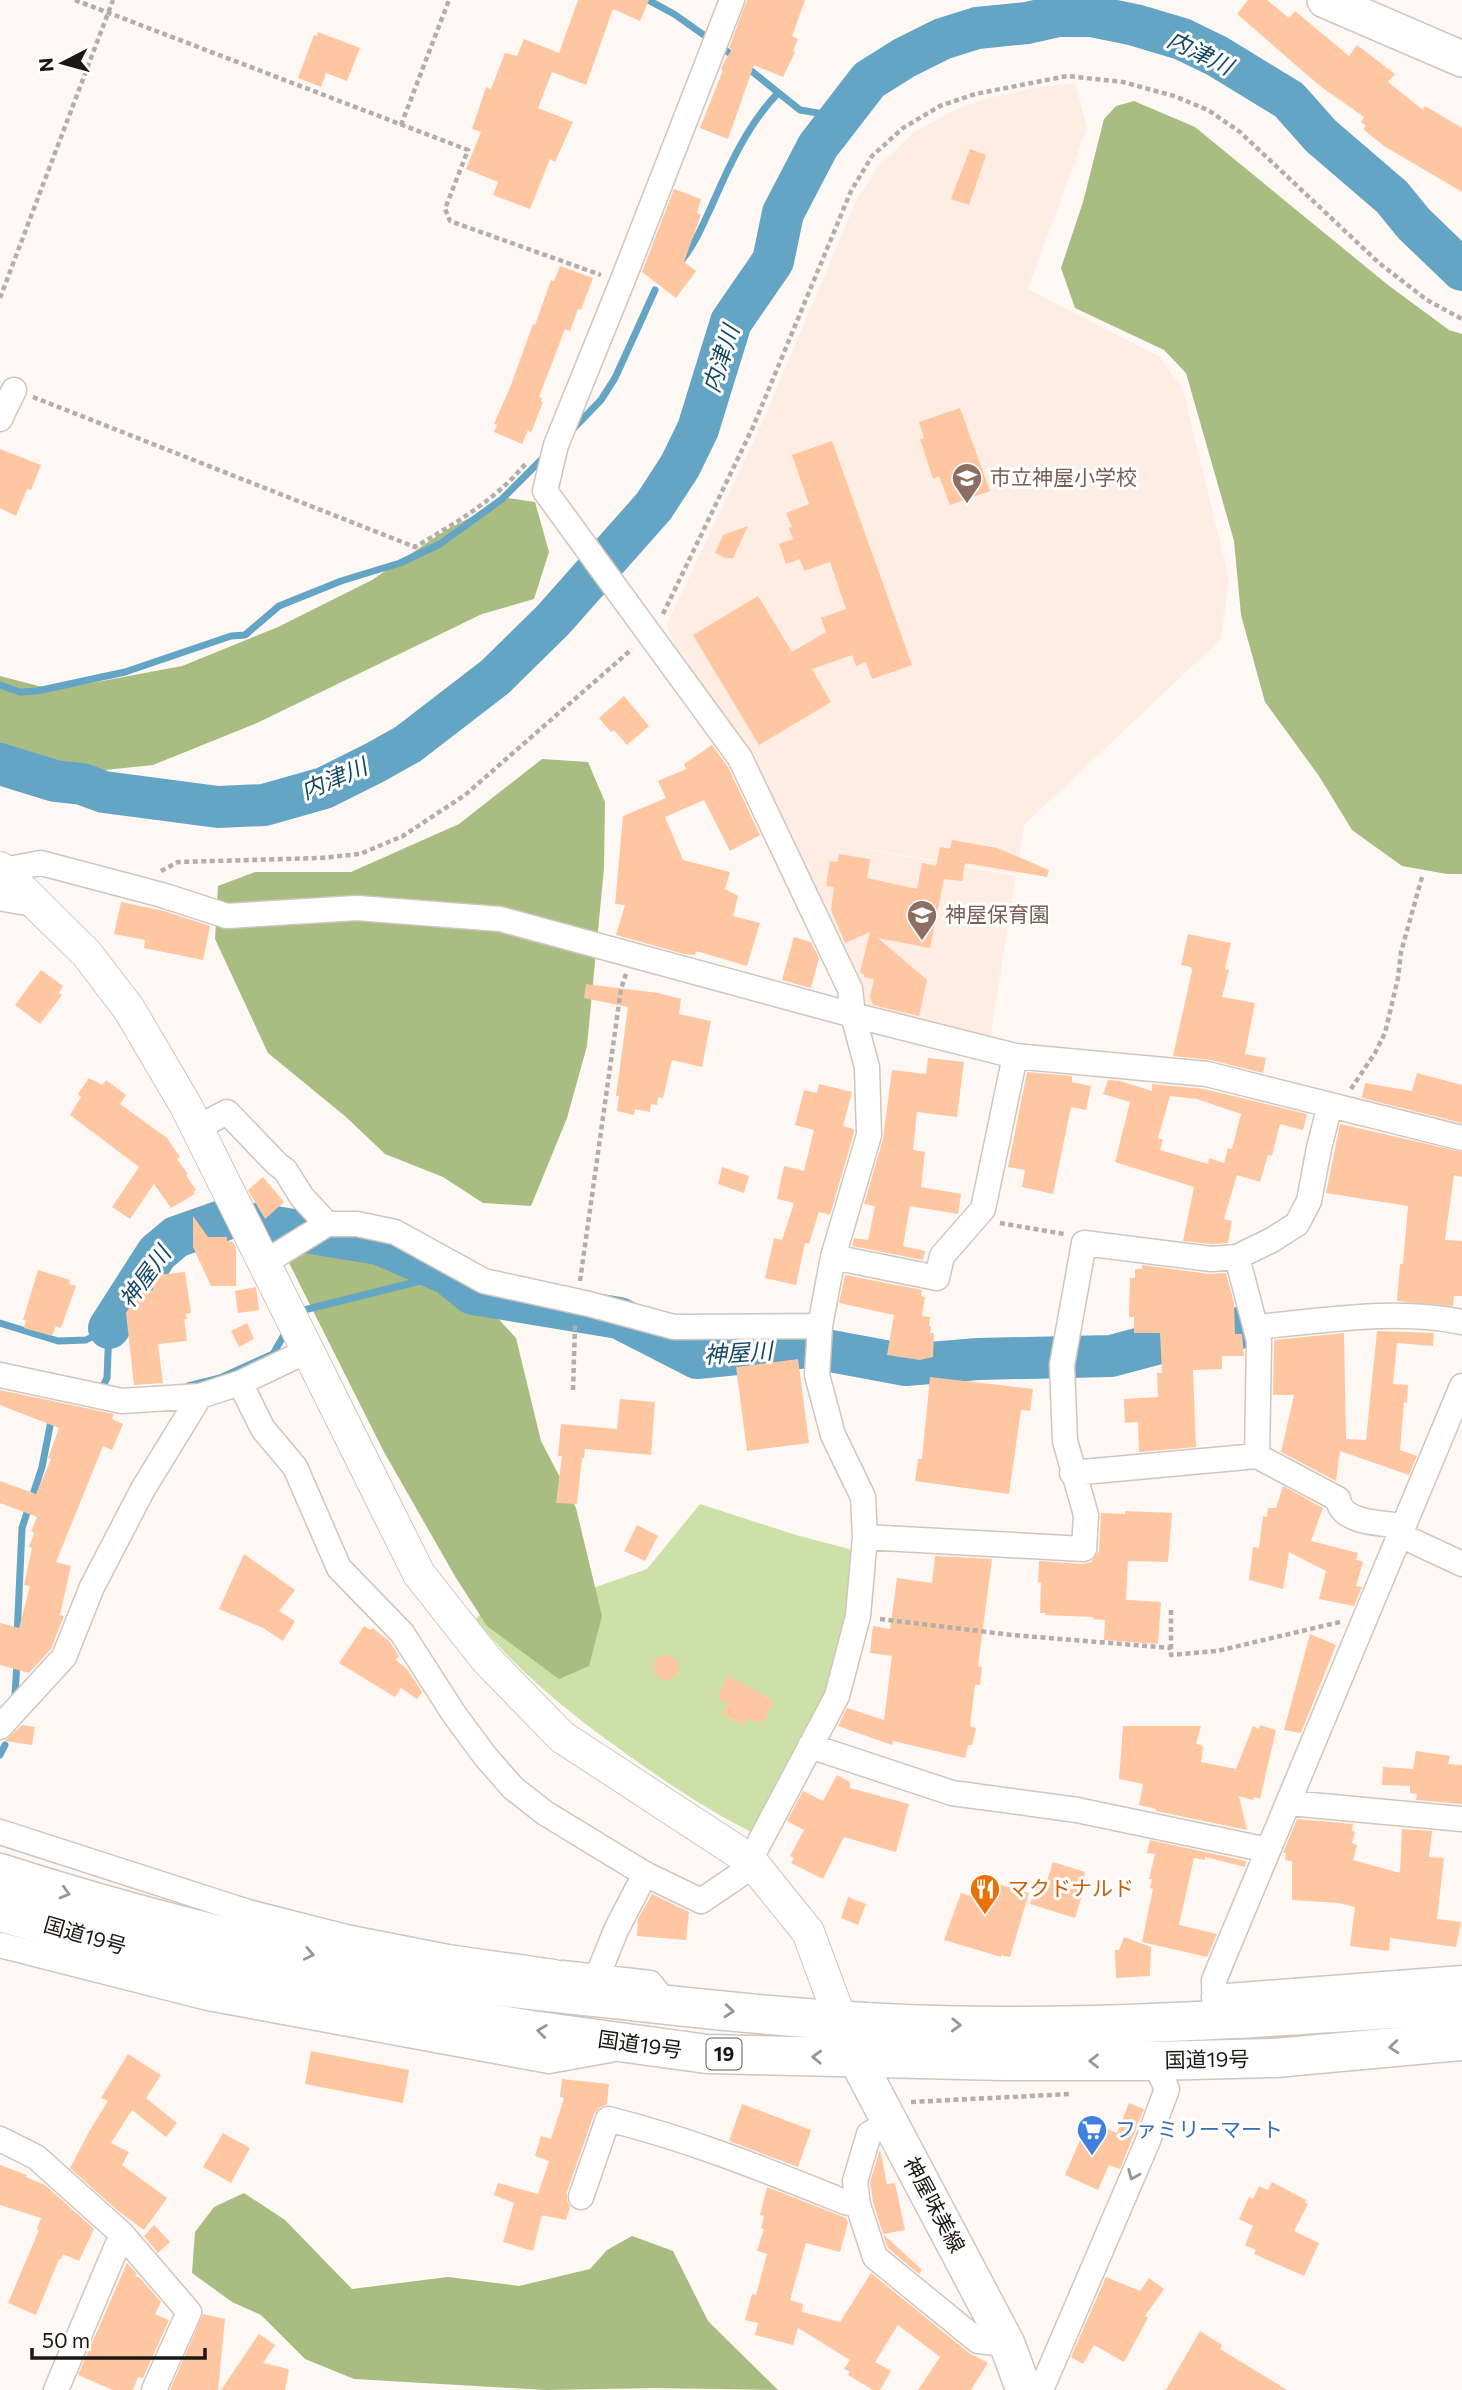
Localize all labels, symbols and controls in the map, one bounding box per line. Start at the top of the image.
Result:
water label: 内津川 [1163,24,1240,81]
north arrow [28,28,98,98]
text: N [33,57,58,73]
water label: 内津川 [696,319,745,396]
school or university icon: 市立神屋小学校 [950,461,984,505]
place label: 市立神屋小学校 [990,464,1137,489]
water label: 内津川 [296,751,374,804]
school or university icon: 神屋保育園 [905,898,939,942]
place label: 神屋保育園 [945,901,1050,926]
water label: 神屋川 [113,1238,178,1313]
water label: 神屋川 [703,1335,776,1368]
restaurant icon: マクドナルド [968,1872,1002,1916]
place label: マクドナルド [1008,1875,1134,1900]
one-way arrow [59,1885,71,1899]
street label: 国道19号 [41,1911,130,1958]
one-way arrow [303,1946,315,1961]
one-way arrow [724,2003,735,2018]
one-way arrow [951,2017,962,2032]
one-way arrow [536,2024,548,2039]
street label: 国道19号 [597,2025,684,2062]
road number: 19 [706,2038,742,2070]
one-way arrow [1388,2039,1399,2054]
street label: 国道19号 [1164,2045,1250,2072]
one-way arrow [811,2049,822,2065]
one-way arrow [1088,2053,1098,2069]
supermarket icon: ファミリーマート [1075,2113,1109,2157]
place label: ファミリーマート [1115,2116,1283,2141]
street label: 神屋味美線 [900,2152,971,2257]
one-way arrow [1127,2168,1141,2180]
scale bar [32,2316,205,2360]
text: 50 m [42,2327,90,2352]

